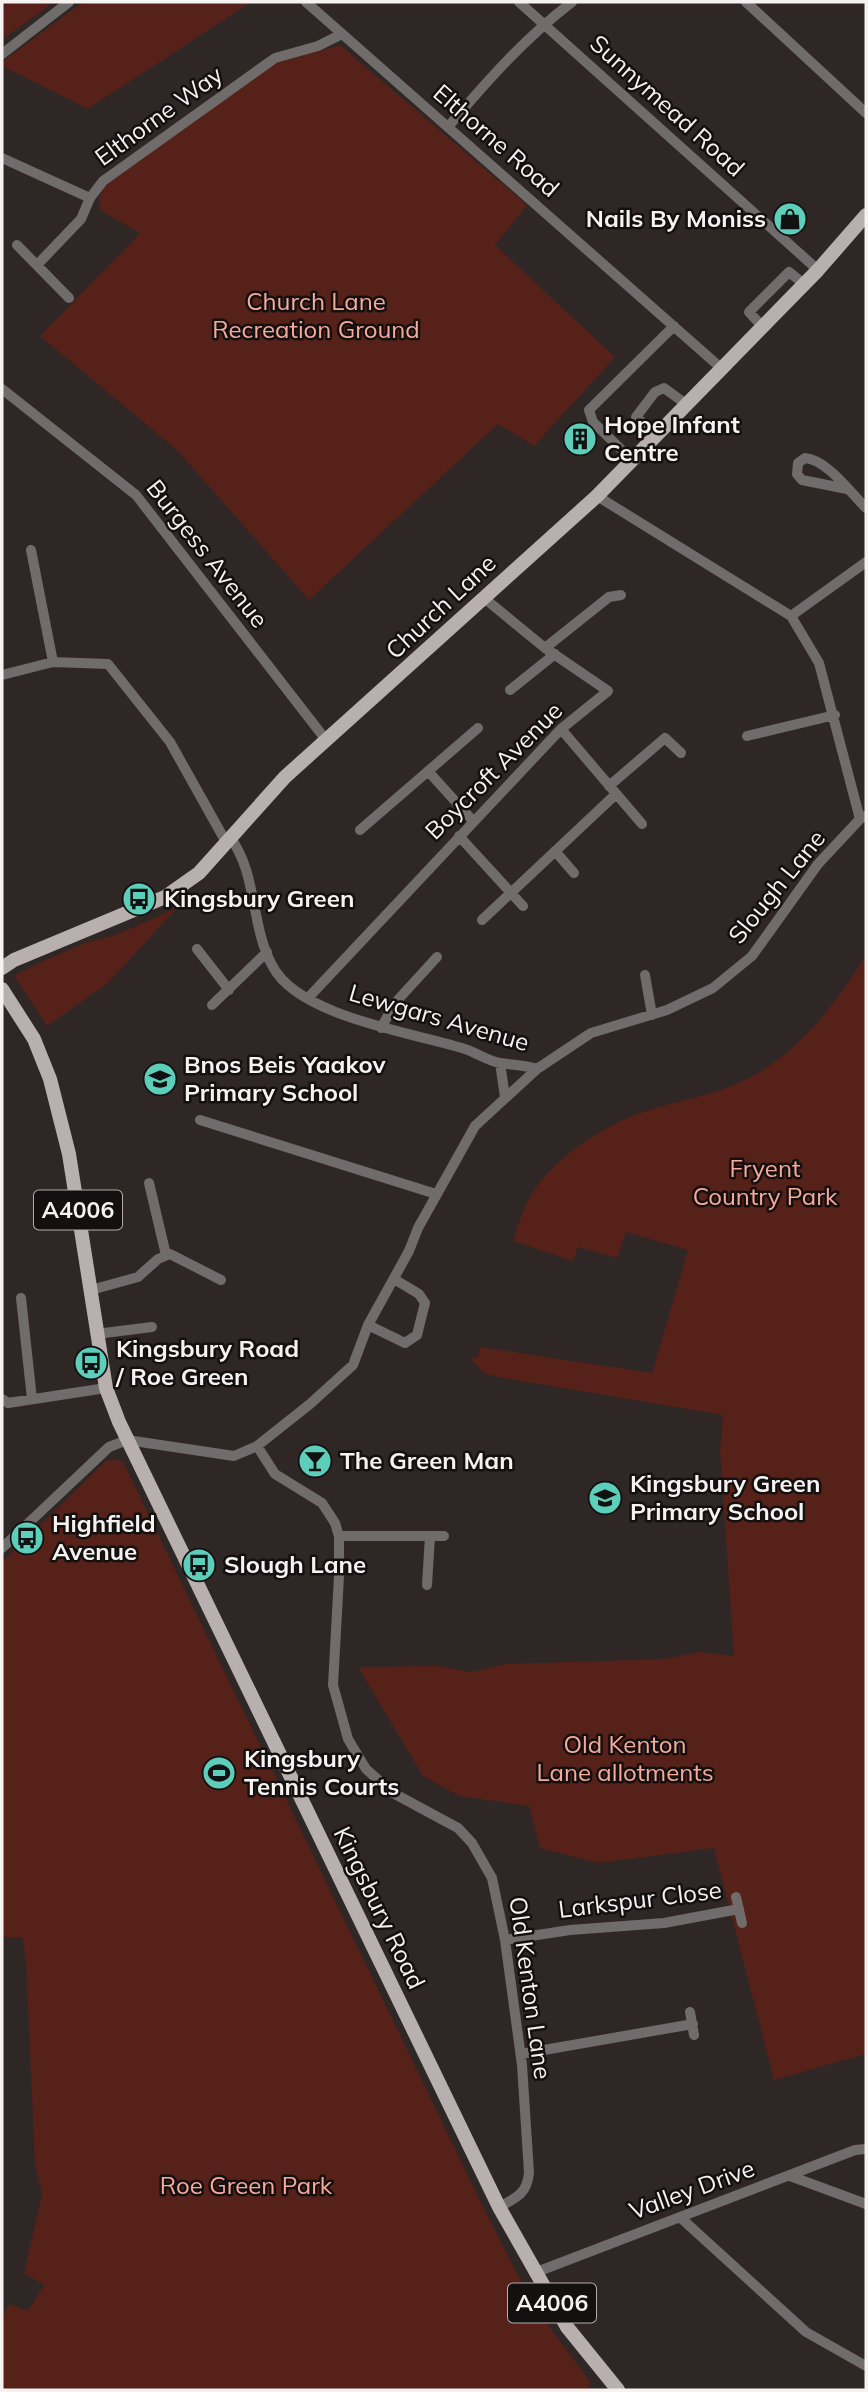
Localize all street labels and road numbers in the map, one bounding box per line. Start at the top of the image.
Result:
street label: Sunnymead Road [584,28,751,183]
street label: Elthorne Way [89,59,228,172]
street label: Elthorne Road [428,77,566,203]
street label: Burgess Avenue [141,473,275,634]
street label: Church Lane [379,548,502,665]
street label: Boycroft Avenue [418,695,568,845]
street label: Slough Lane [721,823,831,949]
street label: Lewgars Avenue [346,977,533,1057]
road number: A4006 [34,1190,122,1230]
street label: Kingsbury Road [328,1821,432,1994]
street label: Larkspur Close [557,1874,723,1924]
street label: Old Kenton Lane [503,1895,559,2081]
street label: Valley Drive [625,2153,758,2226]
road number: A4006 [508,2284,596,2322]

